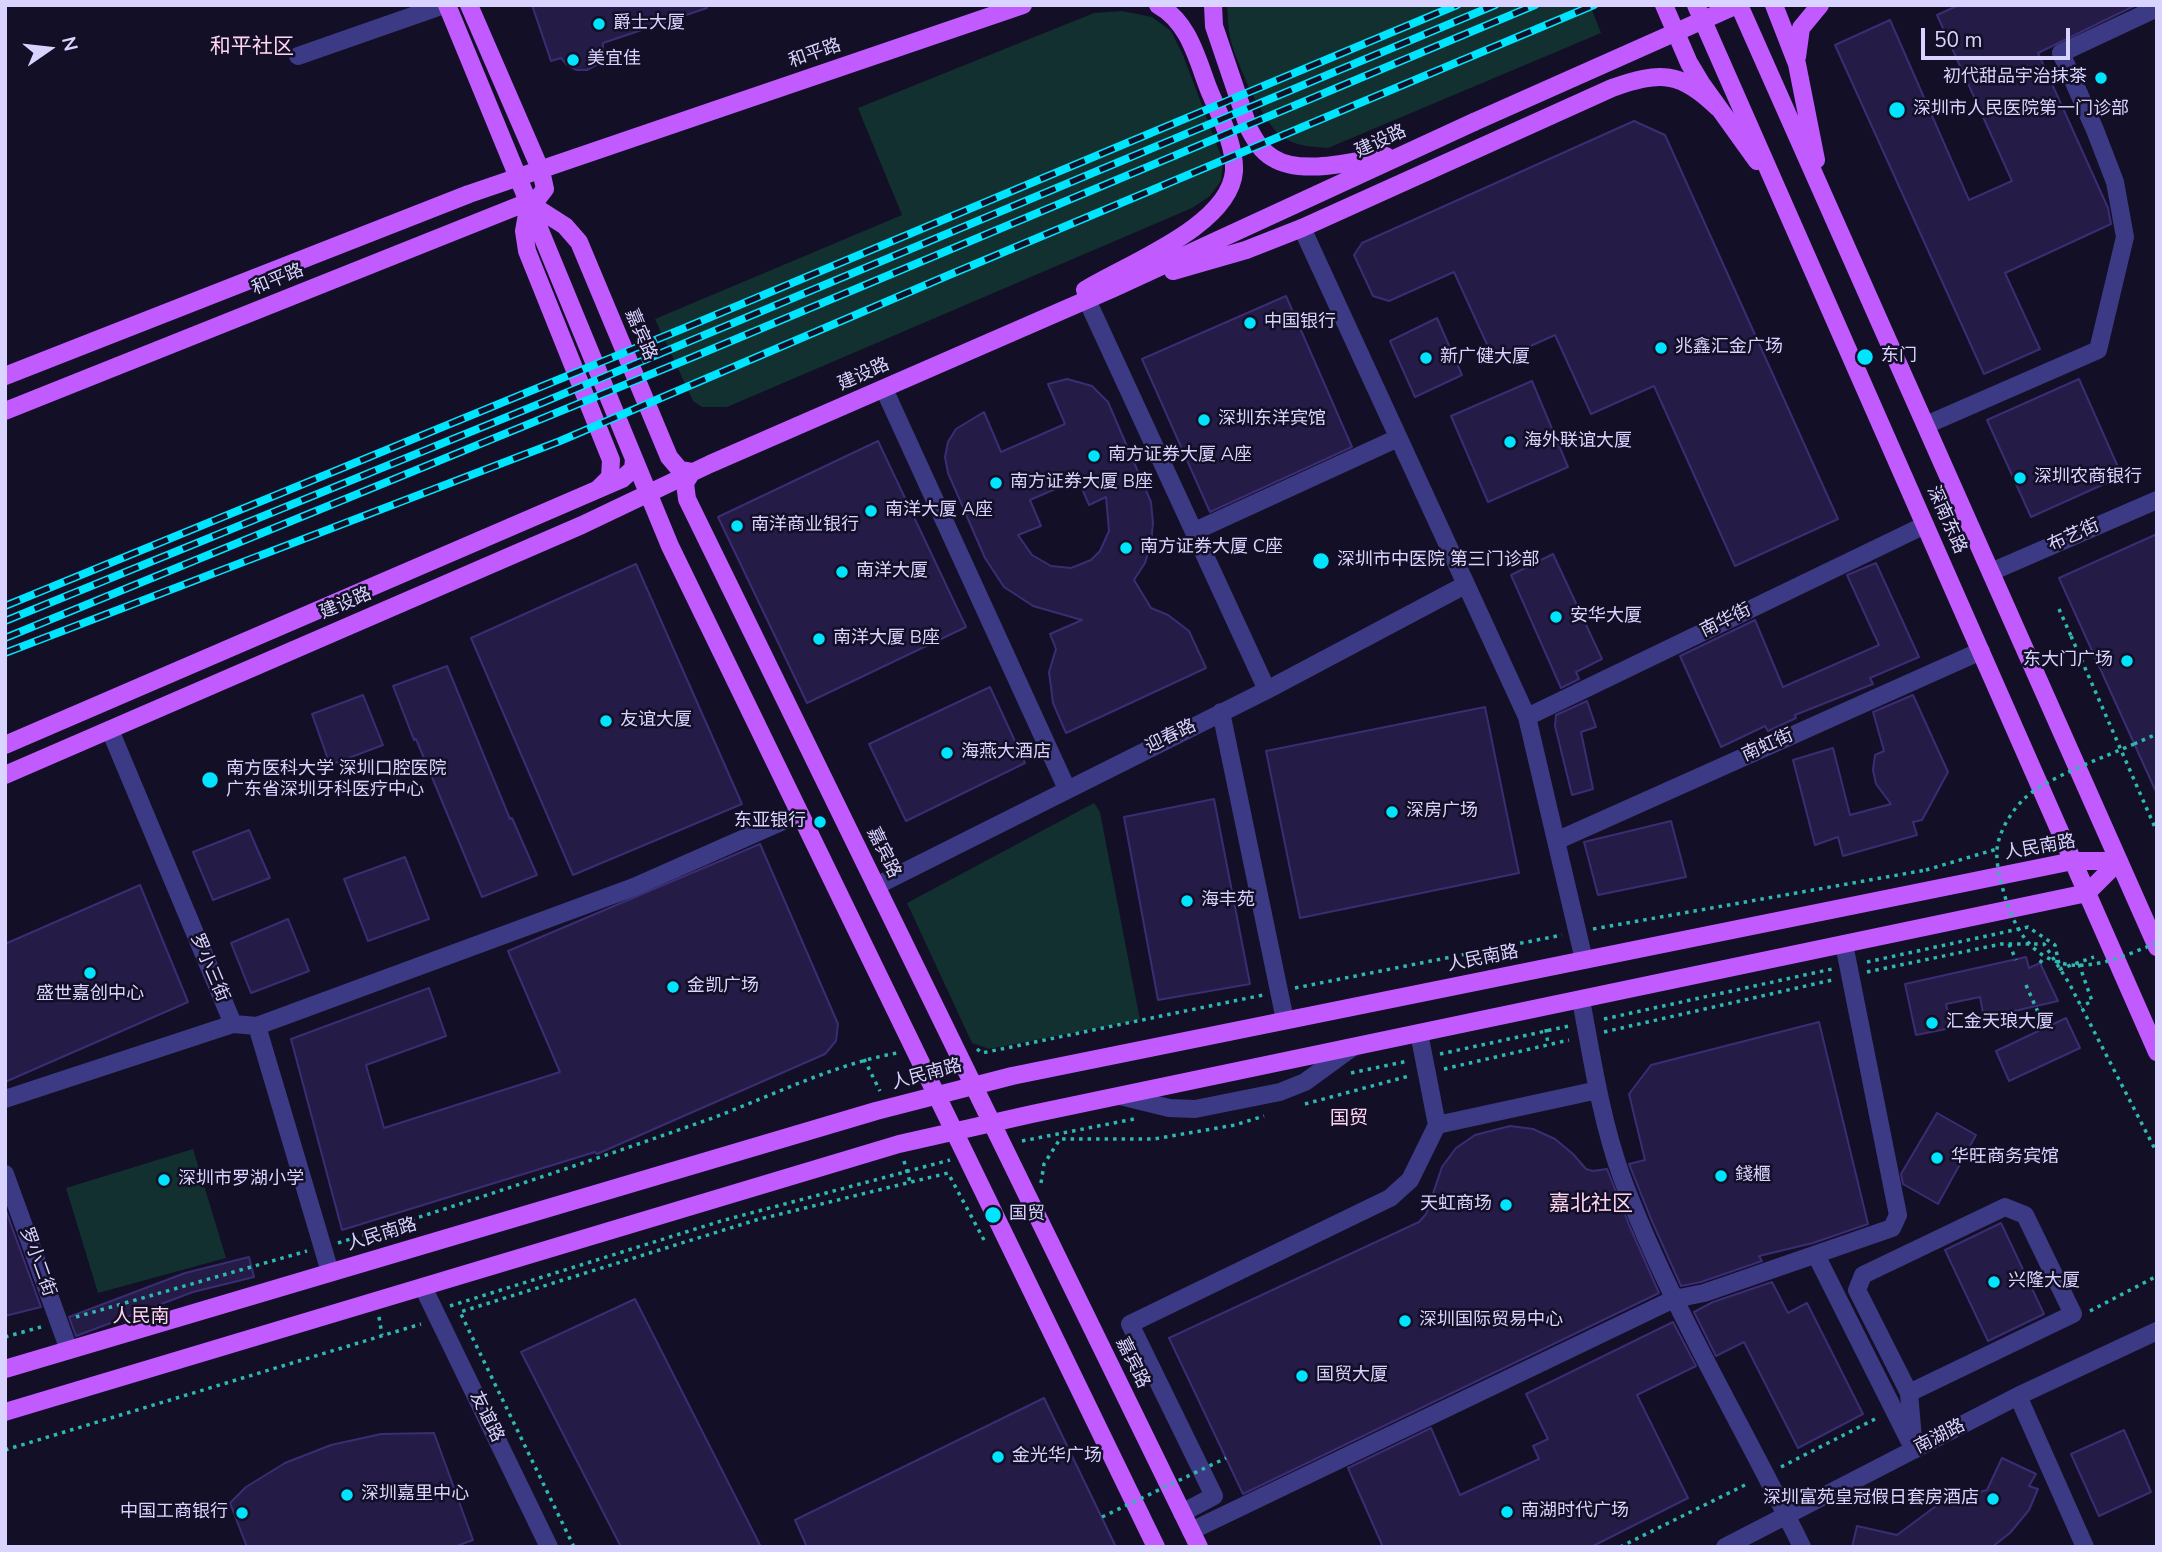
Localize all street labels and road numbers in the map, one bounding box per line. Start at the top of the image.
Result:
street label: 和平路 [786,35,844,73]
street label: 建设路 [1352,121,1410,163]
street label: 和平路 [249,260,307,300]
street label: 嘉宾路 [620,306,660,364]
street label: 建设路 [835,354,893,396]
street label: 深南东路 [1921,483,1971,557]
street label: 布艺街 [2045,515,2103,557]
street label: 建设路 [317,584,375,624]
street label: 南华街 [1697,599,1755,643]
street label: 迎春路 [1142,715,1200,759]
street label: 南虹街 [1739,725,1797,767]
street label: 嘉宾路 [861,824,905,882]
street label: 人民南路 [2003,831,2077,865]
street label: 罗小三街 [185,931,233,1005]
street label: 人民南路 [1446,942,1520,976]
street label: 人民南路 [889,1055,965,1095]
street label: 人民南路 [344,1214,420,1256]
street label: 罗小二街 [15,1224,59,1300]
street label: 嘉宾路 [1110,1334,1154,1392]
street label: 友谊路 [464,1388,508,1446]
street label: 南湖路 [1911,1415,1969,1459]

